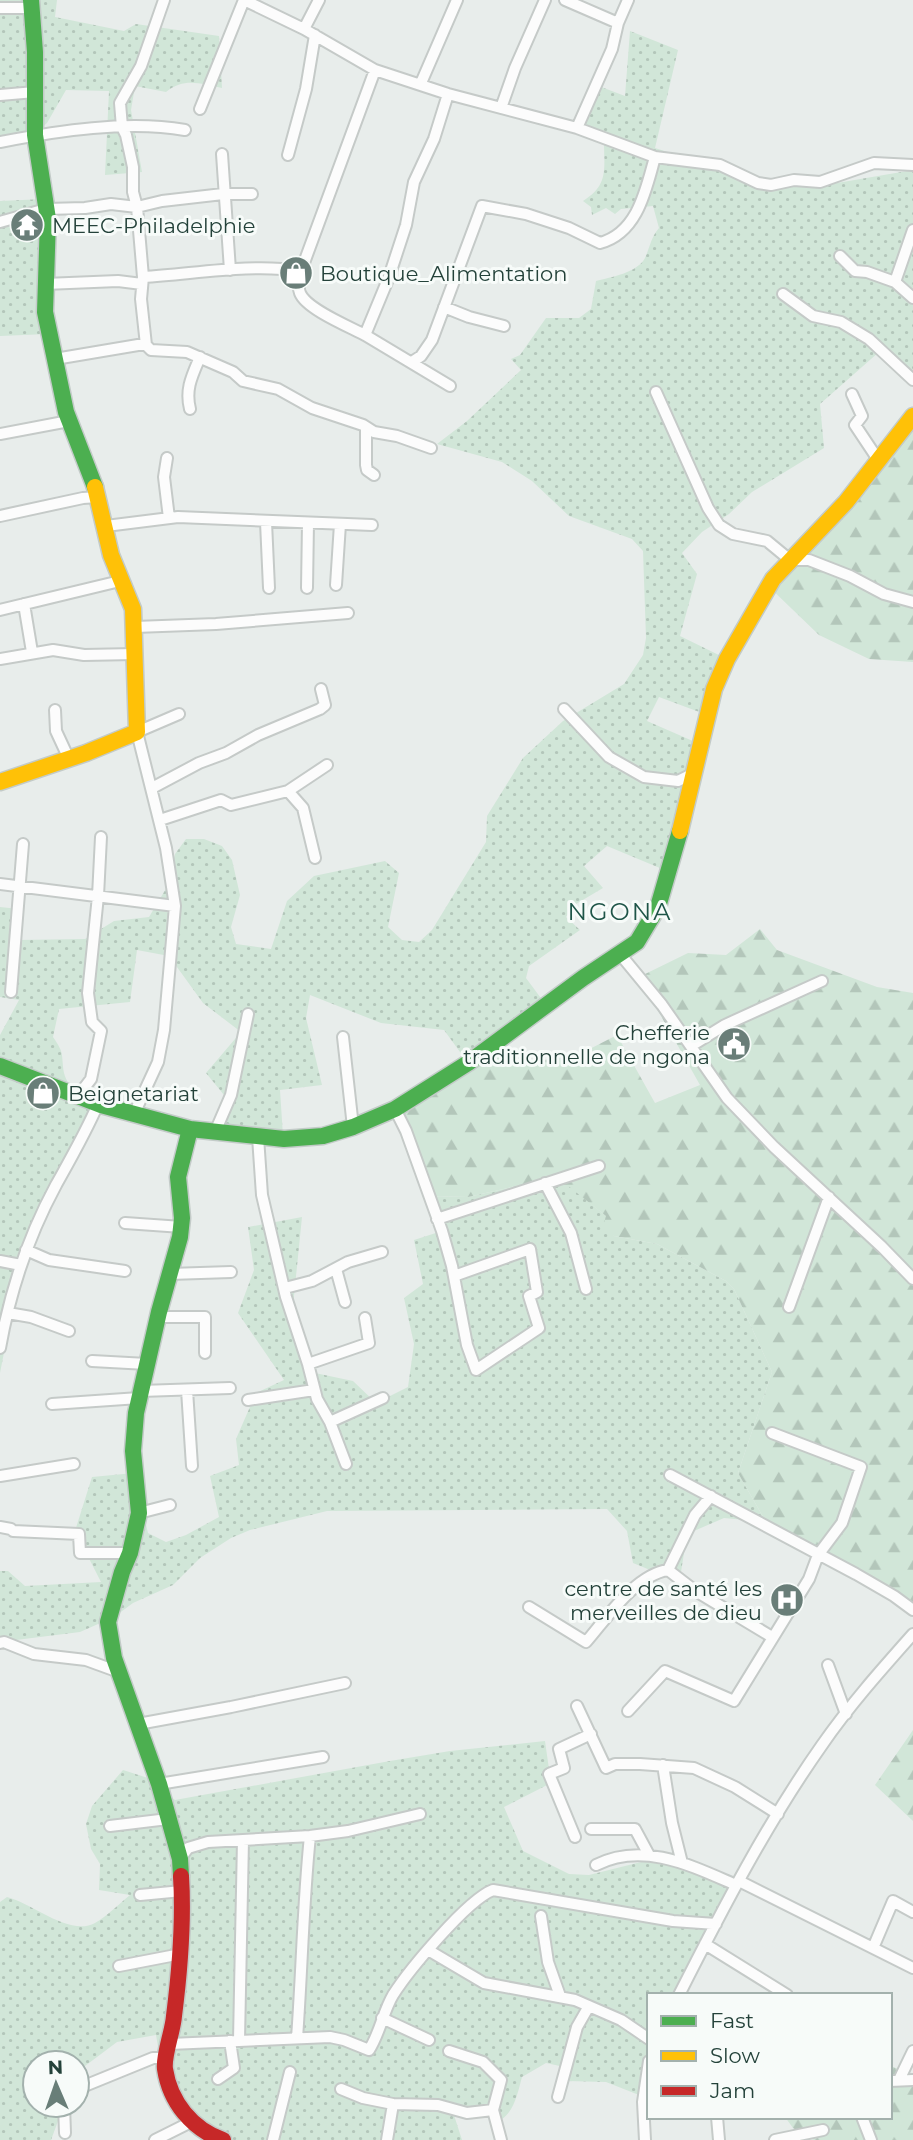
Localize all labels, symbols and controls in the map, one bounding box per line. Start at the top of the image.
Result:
temple icon: MEEC-Philadelphie [8,206,46,244]
place label: MEEC-Philadelphie [52,213,255,238]
shop icon: Boutique_Alimentation [277,254,315,292]
place label: Boutique_Alimentation [320,261,567,286]
district label: NGONA [568,897,672,926]
place label: Chefferie traditionnelle de ngona [463,1020,710,1069]
public building icon: Chefferie traditionnelle de ngona [715,1025,753,1063]
shop icon: Beignetariat [24,1074,62,1112]
place label: Beignetariat [68,1081,199,1106]
place label: centre de santé les merveilles de dieu [564,1576,762,1625]
hospital icon: centre de santé les merveilles de dieu [768,1581,806,1619]
legend [647,1993,892,2119]
text: Fast [710,2008,754,2033]
text: Slow [710,2043,760,2068]
north arrow [21,2049,91,2119]
text: N [47,2056,64,2079]
text: Jam [709,2078,755,2103]

